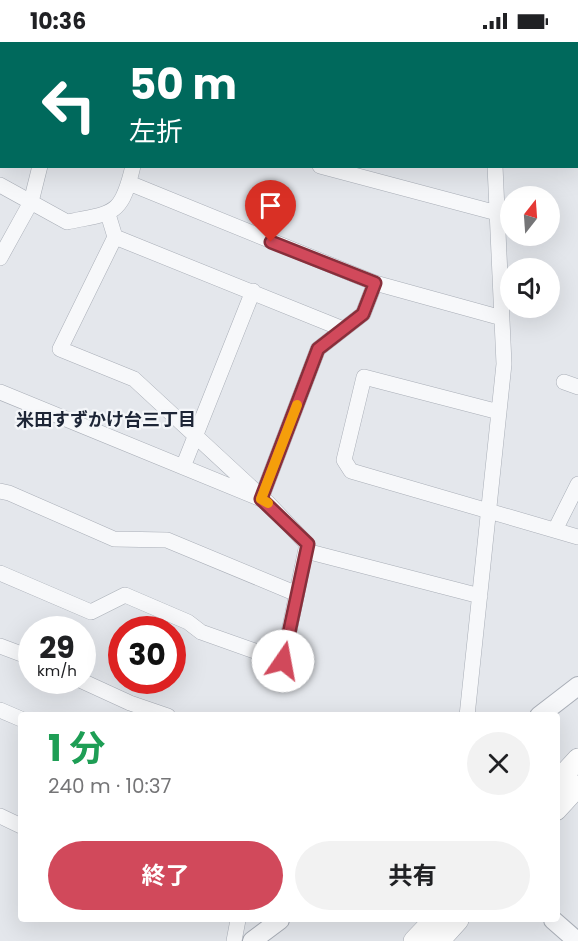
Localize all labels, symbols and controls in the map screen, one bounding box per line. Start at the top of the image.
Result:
text: 10:36 [30,6,86,37]
text: 50 m [129,55,237,114]
icon: left [30,66,108,144]
text: 左折 [129,113,183,150]
pin [245,180,296,242]
north arrow [500,186,560,246]
map controls [500,186,560,318]
icon: arrive [254,189,287,222]
button: sound [500,258,560,318]
district label: 米田すずかけ台三丁目 [16,407,196,432]
speed limit sign: 30 [108,616,186,694]
text: 29 [39,626,75,669]
position arrow [251,629,315,693]
text: km/h [37,660,77,681]
text: 1 分 [48,723,105,774]
button: close [467,732,530,795]
text: 240 m · 10:37 [48,772,171,800]
button: 終了 [48,841,283,910]
button: 共有 [295,841,530,910]

